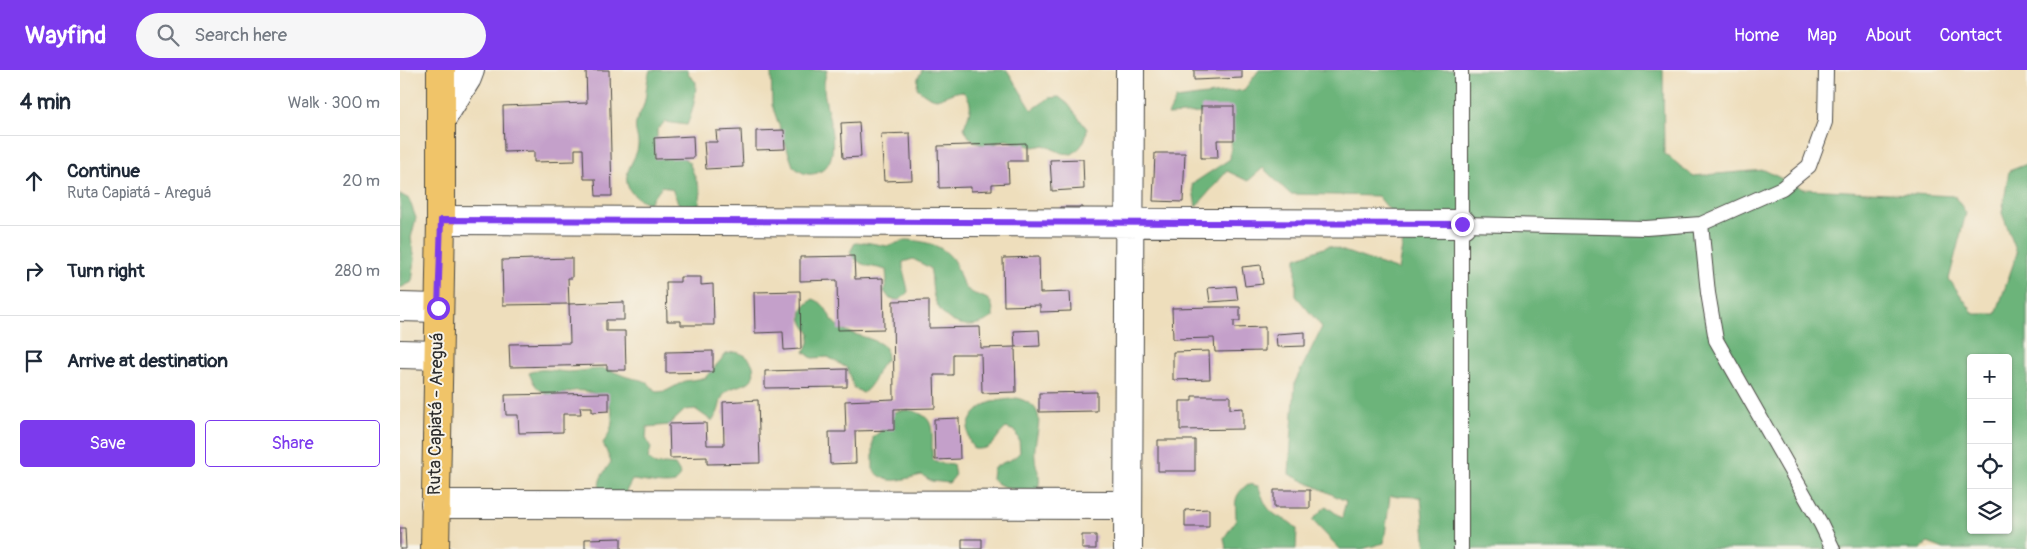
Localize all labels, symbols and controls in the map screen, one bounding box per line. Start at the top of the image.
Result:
search box [136,13,486,58]
text: Wayfind [25,21,106,50]
icon: search [154,21,182,49]
text: Search here [194,23,287,47]
text: Home [1734,24,1779,47]
text: Map [1807,24,1837,47]
text: About [1865,24,1911,47]
text: Contact [1939,24,2002,47]
text: 4 min [20,89,71,116]
text: Walk · 300 m [288,93,380,113]
text: Continue [67,159,140,183]
icon: ahead [20,167,48,195]
text: 20 m [342,171,380,191]
text: Ruta Capiatá - Areguá [67,183,211,203]
route end [1451,213,1474,236]
icon: right [20,257,48,285]
text: Turn right [67,259,145,283]
text: 280 m [334,261,380,281]
route start [427,297,450,320]
street label: Ruta Capiatá - Areguá [423,333,449,495]
icon: arrive [20,347,48,375]
text: Arrive at destination [67,349,228,373]
map controls [1967,354,2012,534]
button: + [1967,354,2012,399]
button: − [1967,399,2012,444]
button: Save [20,420,195,467]
button: Share [205,420,380,467]
button: locate [1967,444,2012,489]
button: layers [1967,489,2012,534]

